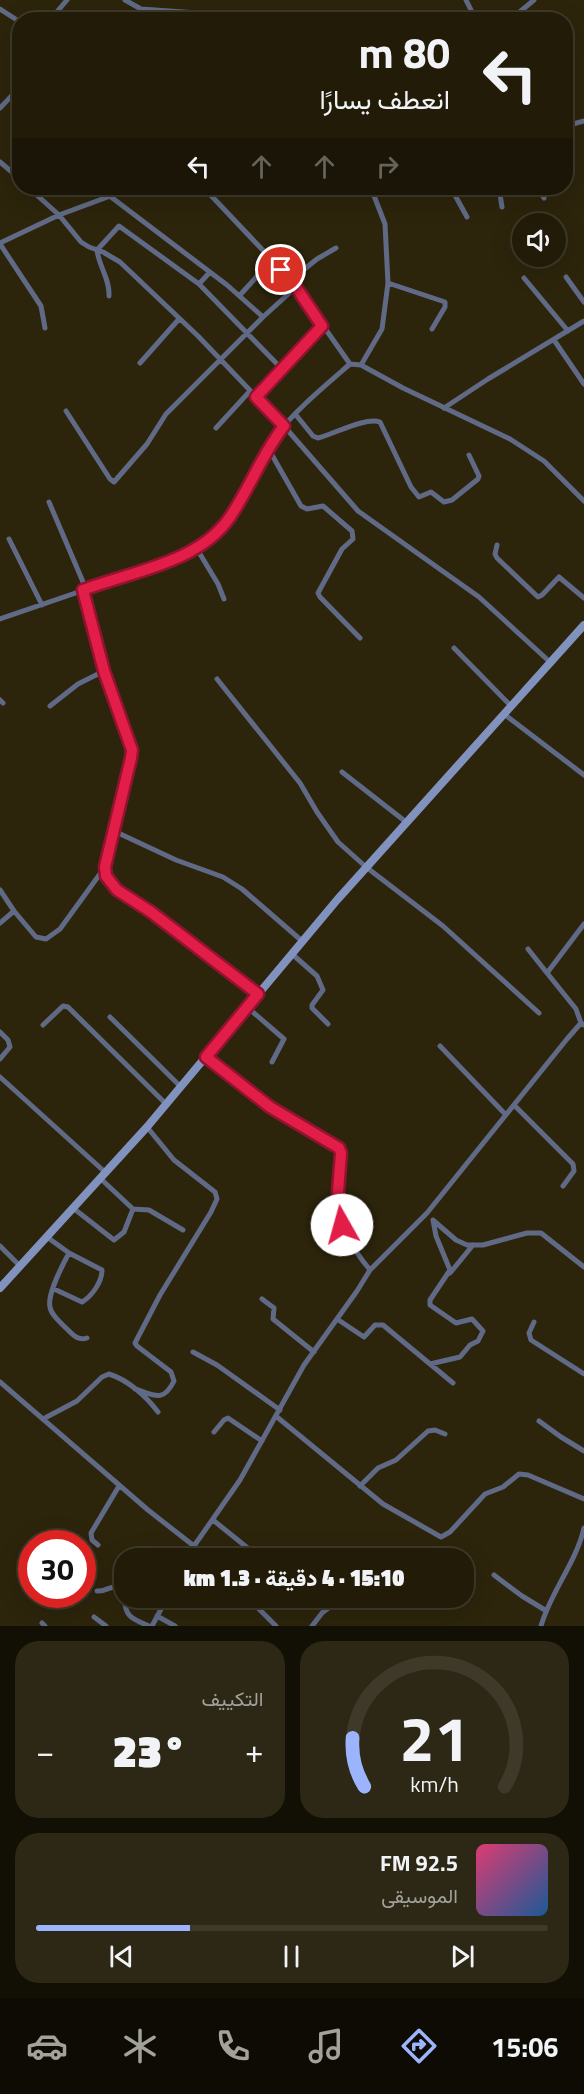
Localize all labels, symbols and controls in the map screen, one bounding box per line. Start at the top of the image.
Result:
text: 80 m [358,20,450,84]
icon: left [471,36,549,114]
text: انعطف يسارًا [319,78,450,119]
icon: left [182,150,215,183]
icon: ahead [245,150,278,183]
icon: ahead [308,150,341,183]
icon: right [371,150,404,183]
map controls [512,213,566,267]
button: sound [512,213,566,267]
pin [255,244,306,295]
icon: arrive [264,253,297,286]
position arrow [310,1193,374,1257]
speed limit sign: 30 [18,1530,96,1608]
text: 15:10 · 4 دقيقة · 1.3 km [184,1561,404,1595]
text: التكييف [201,1683,264,1714]
text: 21 [399,1690,469,1785]
text: 23° [113,1716,187,1784]
text: − [36,1726,54,1776]
text: + [245,1726,263,1776]
text: km/h [410,1768,459,1800]
text: 92.5 FM [380,1846,458,1880]
text: الموسيقى [381,1880,458,1911]
icon: previous [105,1940,138,1973]
icon: pause [275,1940,308,1973]
icon: next [446,1940,479,1973]
icon: car [26,2025,68,2067]
icon: climate [119,2025,161,2067]
icon: phone [212,2025,254,2067]
icon: music [305,2025,347,2067]
icon: directions [398,2025,440,2067]
text: 15:06 [491,2026,558,2067]

